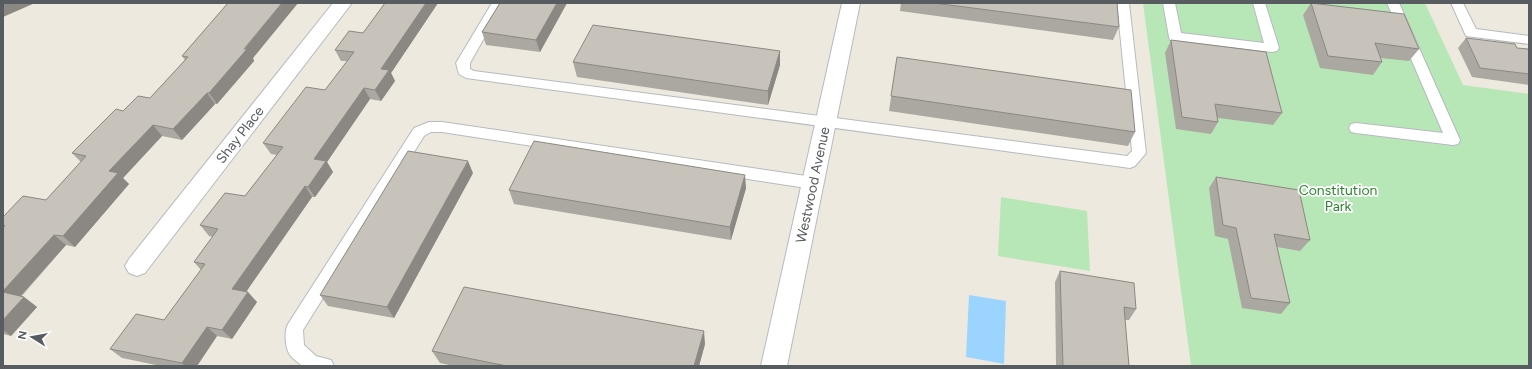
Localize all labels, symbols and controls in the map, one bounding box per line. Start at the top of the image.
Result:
street label: Shay Place [212,103,268,167]
street label: Westwood Avenue [792,125,834,245]
park label: Constitution Park [1299,182,1378,215]
north arrow [12,317,52,357]
text: N [15,330,30,341]

